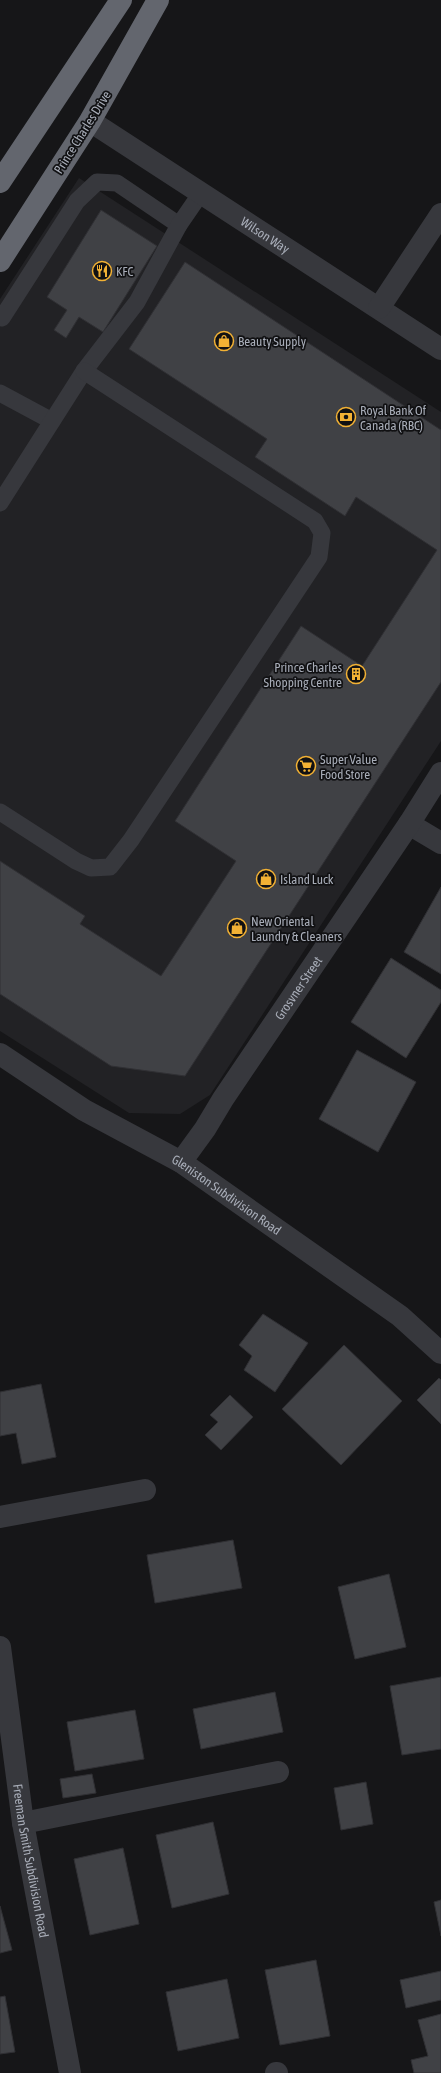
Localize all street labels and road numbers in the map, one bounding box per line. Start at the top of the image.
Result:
street label: Prince Charles Drive [51,88,114,176]
street label: Wilson Way [238,214,293,257]
street label: Grosvner Street [272,953,325,1023]
street label: Gleniston Subdivision Road [169,1152,284,1238]
street label: Freeman Smith Subdivision Road [10,1783,51,1939]

